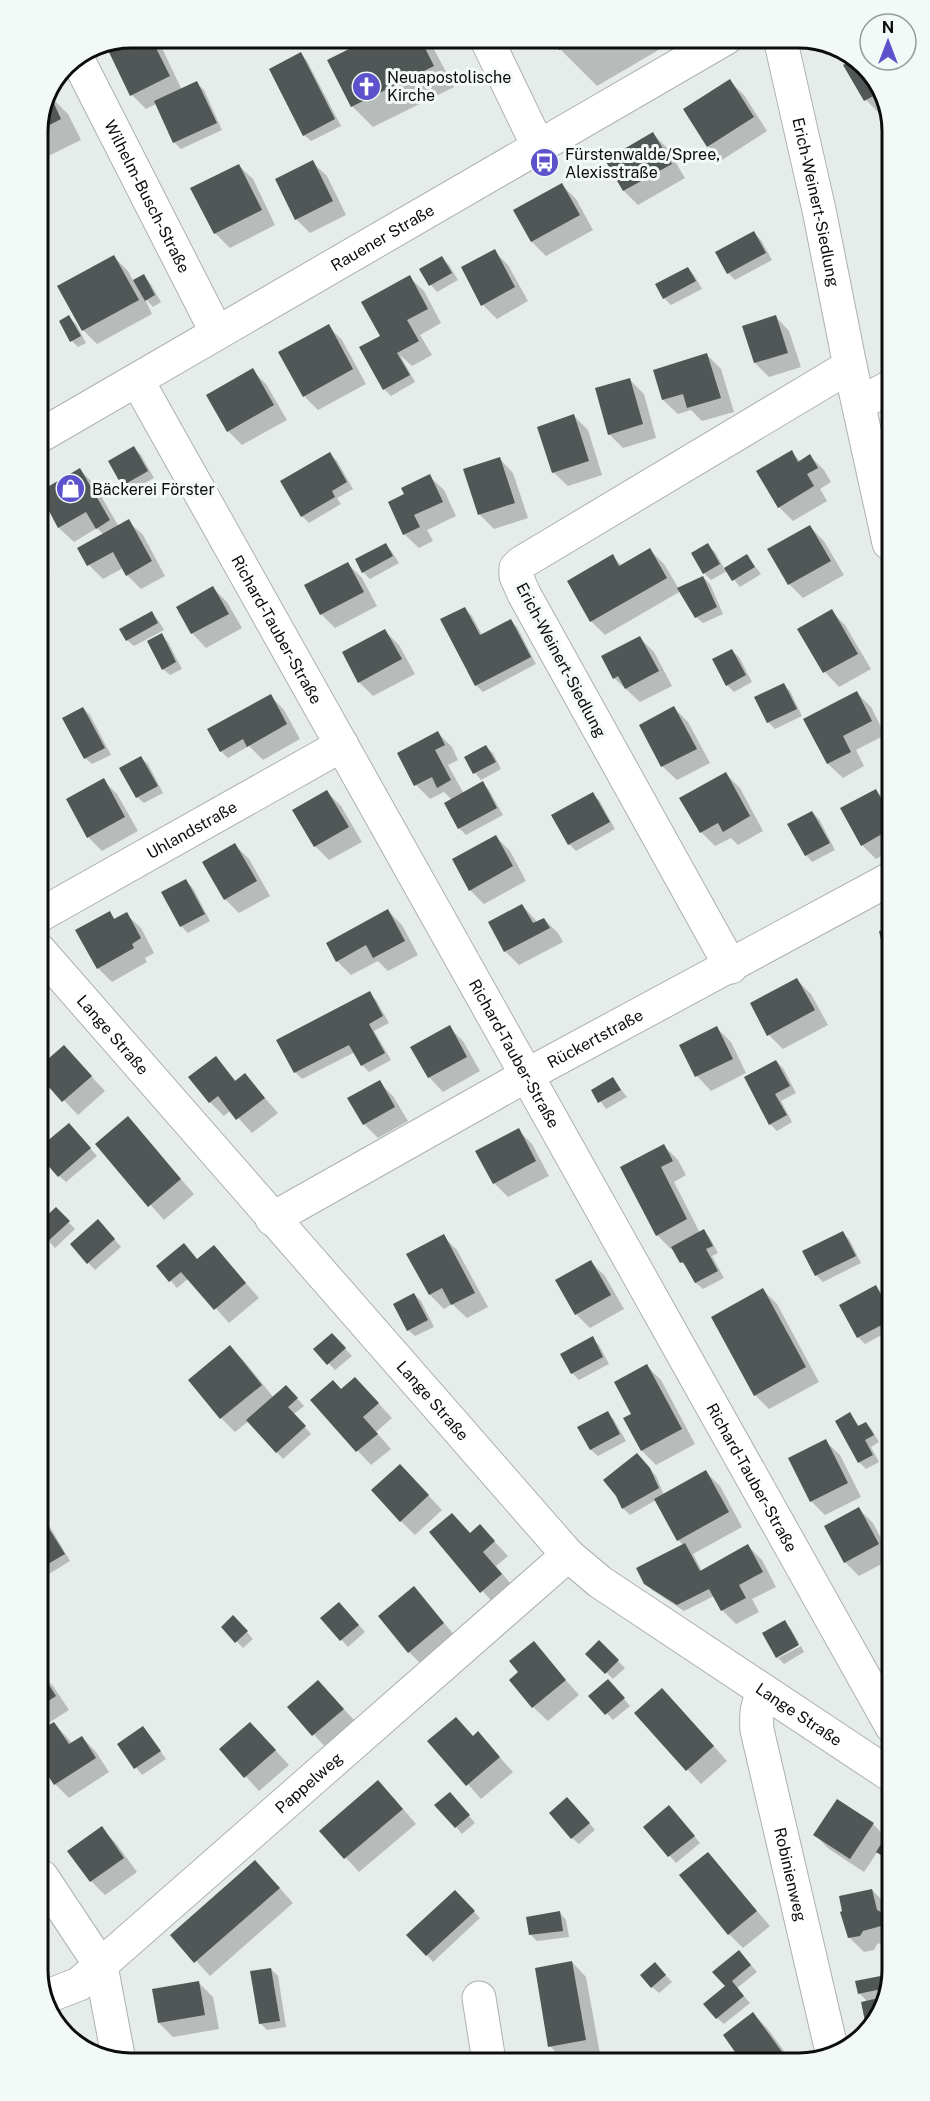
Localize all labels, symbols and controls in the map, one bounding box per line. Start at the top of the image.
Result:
north arrow [858,12,918,72]
text: N [882,18,894,37]
place label: Neuapostolische Kirche [387,68,511,105]
church icon: Neuapostolische Kirche [350,70,382,102]
street label: Erich-Weinert-Siedlung [789,115,844,288]
street label: Wilhelm-Busch-Straße [101,117,194,276]
place label: Fürstenwalde/Spree, Alexisstraße [565,145,720,182]
bus stop icon: Fürstenwalde/Spree, Alexisstraße [528,147,560,179]
street label: Rauener Straße [327,200,437,275]
shop icon: Bäckerei Förster [55,473,87,505]
place label: Bäckerei Förster [92,480,215,499]
street label: Richard-Tauber-Straße [228,552,326,707]
street label: Erich-Weinert-Siedlung [512,579,610,741]
street label: Uhlandstraße [143,797,240,863]
street label: Richard-Tauber-Straße [465,976,564,1131]
street label: Lange Straße [73,991,153,1078]
street label: Rückertstraße [544,1005,646,1072]
street label: Lange Straße [393,1357,473,1444]
street label: Richard-Tauber-Straße [703,1400,801,1555]
street label: Lange Straße [752,1679,846,1750]
street label: Pappelweg [271,1748,346,1817]
street label: Robinienweg [771,1826,811,1923]

